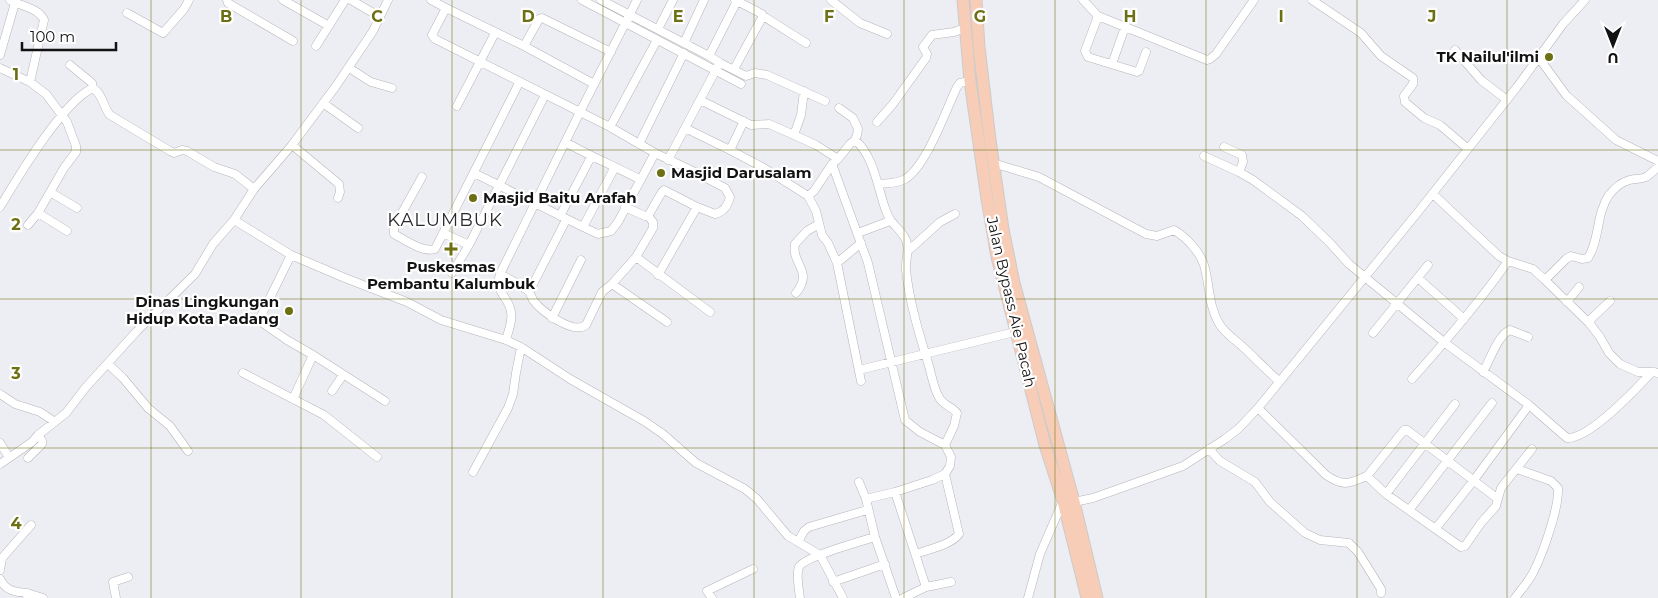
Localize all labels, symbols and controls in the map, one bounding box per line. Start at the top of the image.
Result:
text: B [220,7,232,26]
text: C [371,7,383,26]
text: D [521,7,535,26]
text: E [673,7,683,26]
text: F [824,7,834,26]
text: G [974,7,986,26]
text: H [1124,7,1136,26]
text: I [1278,7,1284,26]
text: J [1427,7,1436,26]
scale bar [22,20,116,52]
north arrow [1588,20,1638,70]
text: 100 m [30,27,75,46]
place label: TK Nailul'ilmi [1436,47,1539,66]
text: U [1607,49,1619,67]
marker: TK Nailul'ilmi [1543,51,1555,63]
text: 1 [13,65,19,84]
place label: Masjid Darusalam [671,163,811,182]
marker: Masjid Darusalam [655,167,667,179]
place label: Masjid Baitu Arafah [483,188,637,207]
marker: Masjid Baitu Arafah [467,192,479,204]
district label: KALUMBUK [387,209,503,231]
street label: Jalan Bypass Aie Pacah [982,214,1040,389]
text: 2 [11,215,21,234]
marker: Puskesmas Pembantu Kalumbuk [444,242,458,256]
place label: Puskesmas Pembantu Kalumbuk [367,257,535,293]
place label: Dinas Lingkungan Hidup Kota Padang [126,292,279,328]
marker: Dinas Lingkungan Hidup Kota Padang [283,305,295,317]
text: 3 [10,364,21,383]
text: 4 [10,514,22,533]

